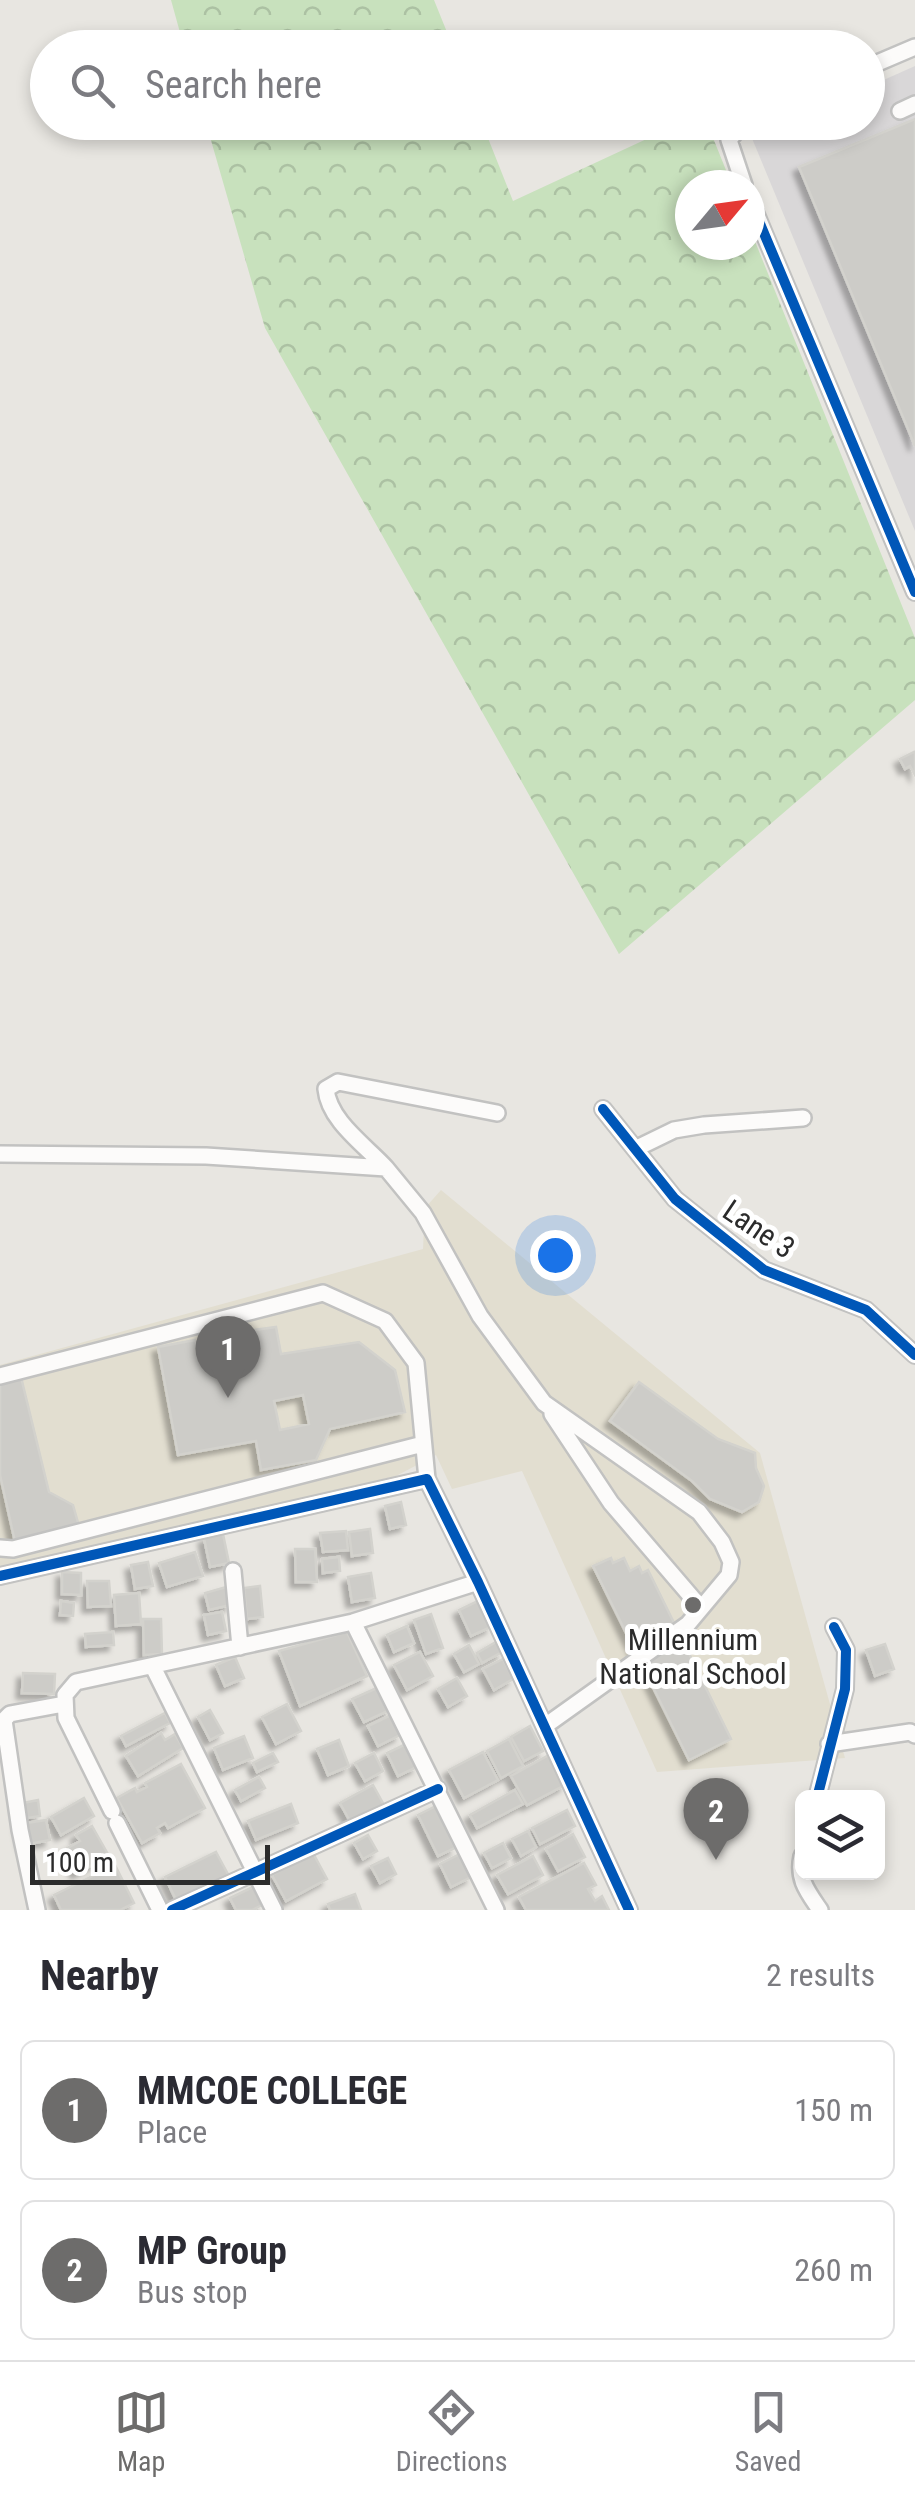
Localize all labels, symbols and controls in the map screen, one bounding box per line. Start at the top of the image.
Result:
search box [30,30,885,140]
icon: search [65,58,120,113]
text: Search here [145,63,322,107]
north arrow [675,170,765,260]
street label: Lane 3 [716,1192,802,1266]
your location [530,1230,581,1281]
pin: 1 [196,1316,260,1398]
marker: Millennium National School [682,1594,704,1616]
place label: Millennium National School [599,1622,787,1691]
pin: 2 [684,1778,748,1860]
map controls [795,1790,885,1880]
button: layers [795,1790,885,1880]
scale bar [30,1840,270,1884]
text: 100 m [45,1846,114,1879]
text: Nearby [40,1951,159,2000]
text: 2 results [766,1956,875,1994]
text: MMCOE COLLEGE [137,2069,407,2113]
text: 1 [66,2091,83,2129]
text: 150 m [794,2091,873,2129]
text: Place [137,2113,207,2151]
text: MP Group [137,2229,287,2273]
text: 2 [66,2251,83,2289]
text: 260 m [794,2251,873,2289]
text: Bus stop [137,2273,247,2311]
tab: Map [114,2385,169,2478]
tab: Directions [396,2385,508,2478]
tab: Saved [735,2385,801,2478]

